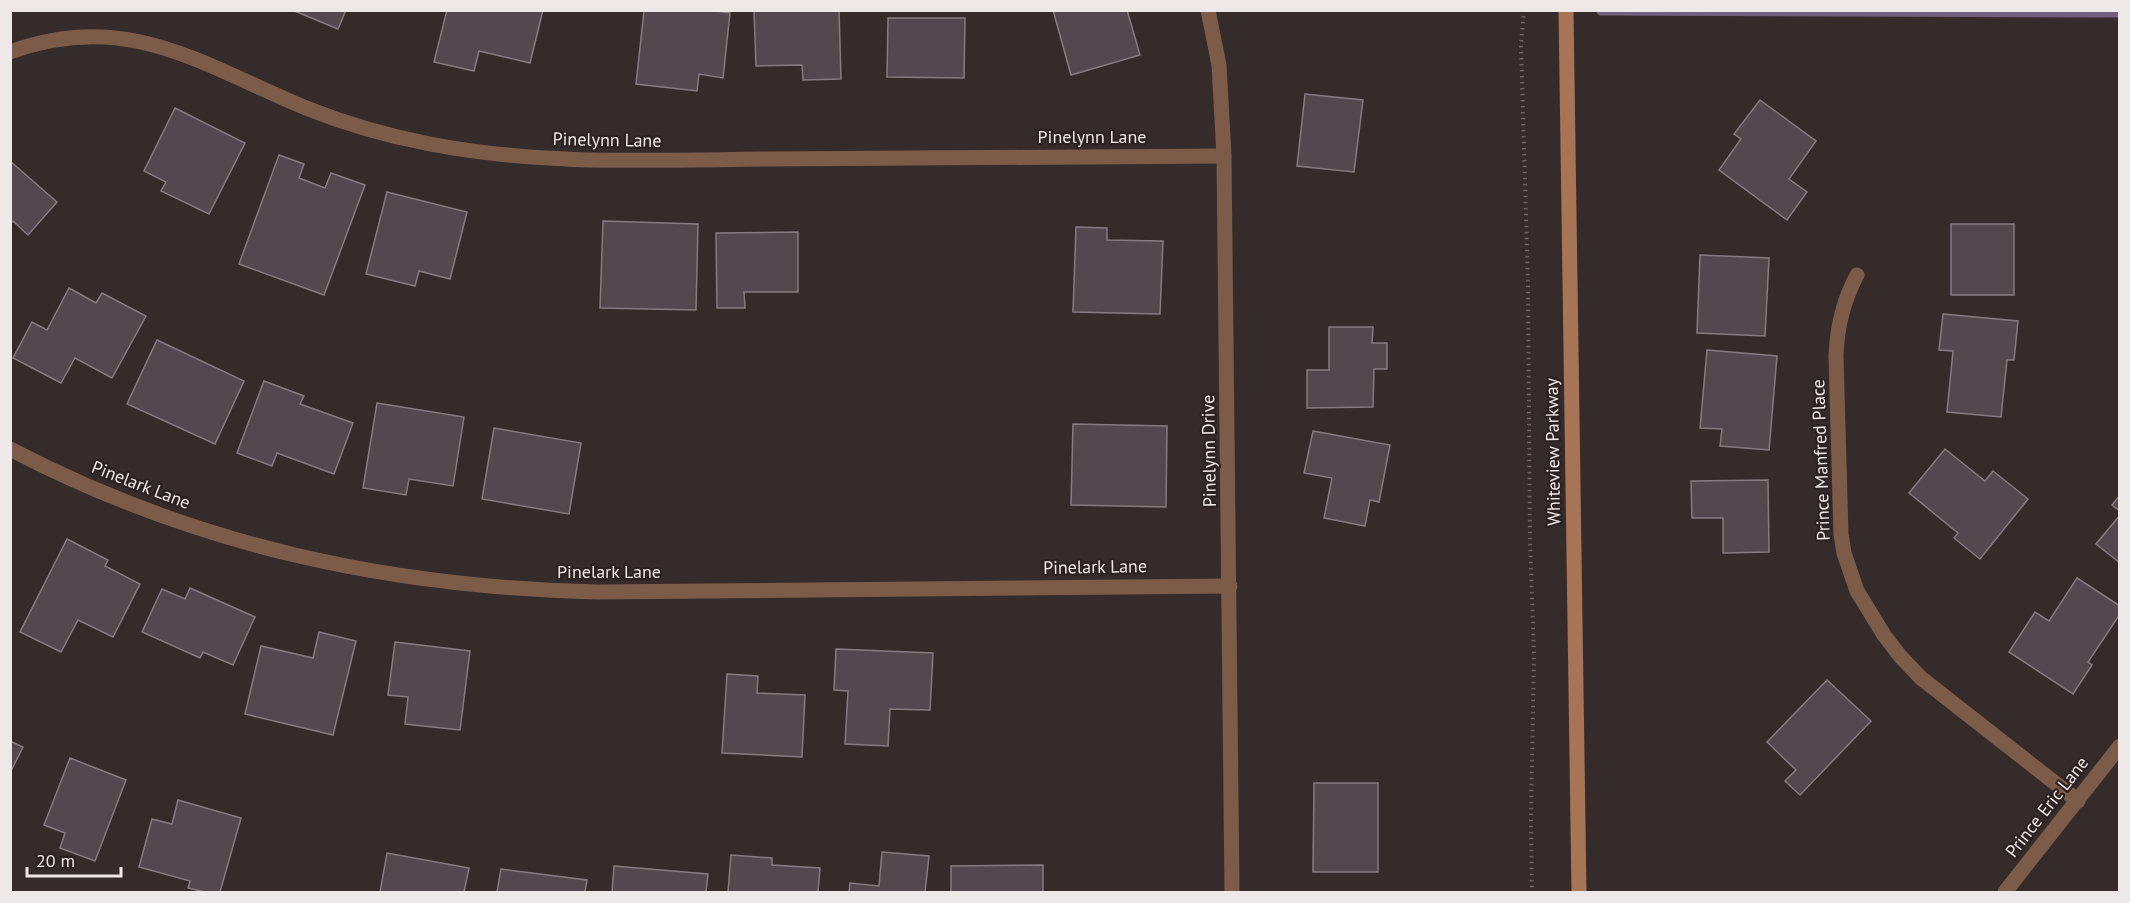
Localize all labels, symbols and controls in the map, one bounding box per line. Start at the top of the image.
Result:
street label: Pinelynn Lane [1038,125,1146,148]
street label: Pinelynn Lane [552,127,662,152]
street label: Whiteview Parkway [1540,377,1565,526]
street label: Prince Manfred Place [1806,379,1835,541]
street label: Pinelynn Drive [1196,395,1221,507]
street label: Pinelark Lane [89,455,194,514]
street label: Pinelark Lane [1043,554,1147,579]
street label: Pinelark Lane [557,560,661,583]
street label: Prince Eric Lane [2000,752,2093,862]
scale bar [27,840,122,878]
text: 20 m [36,849,75,872]

